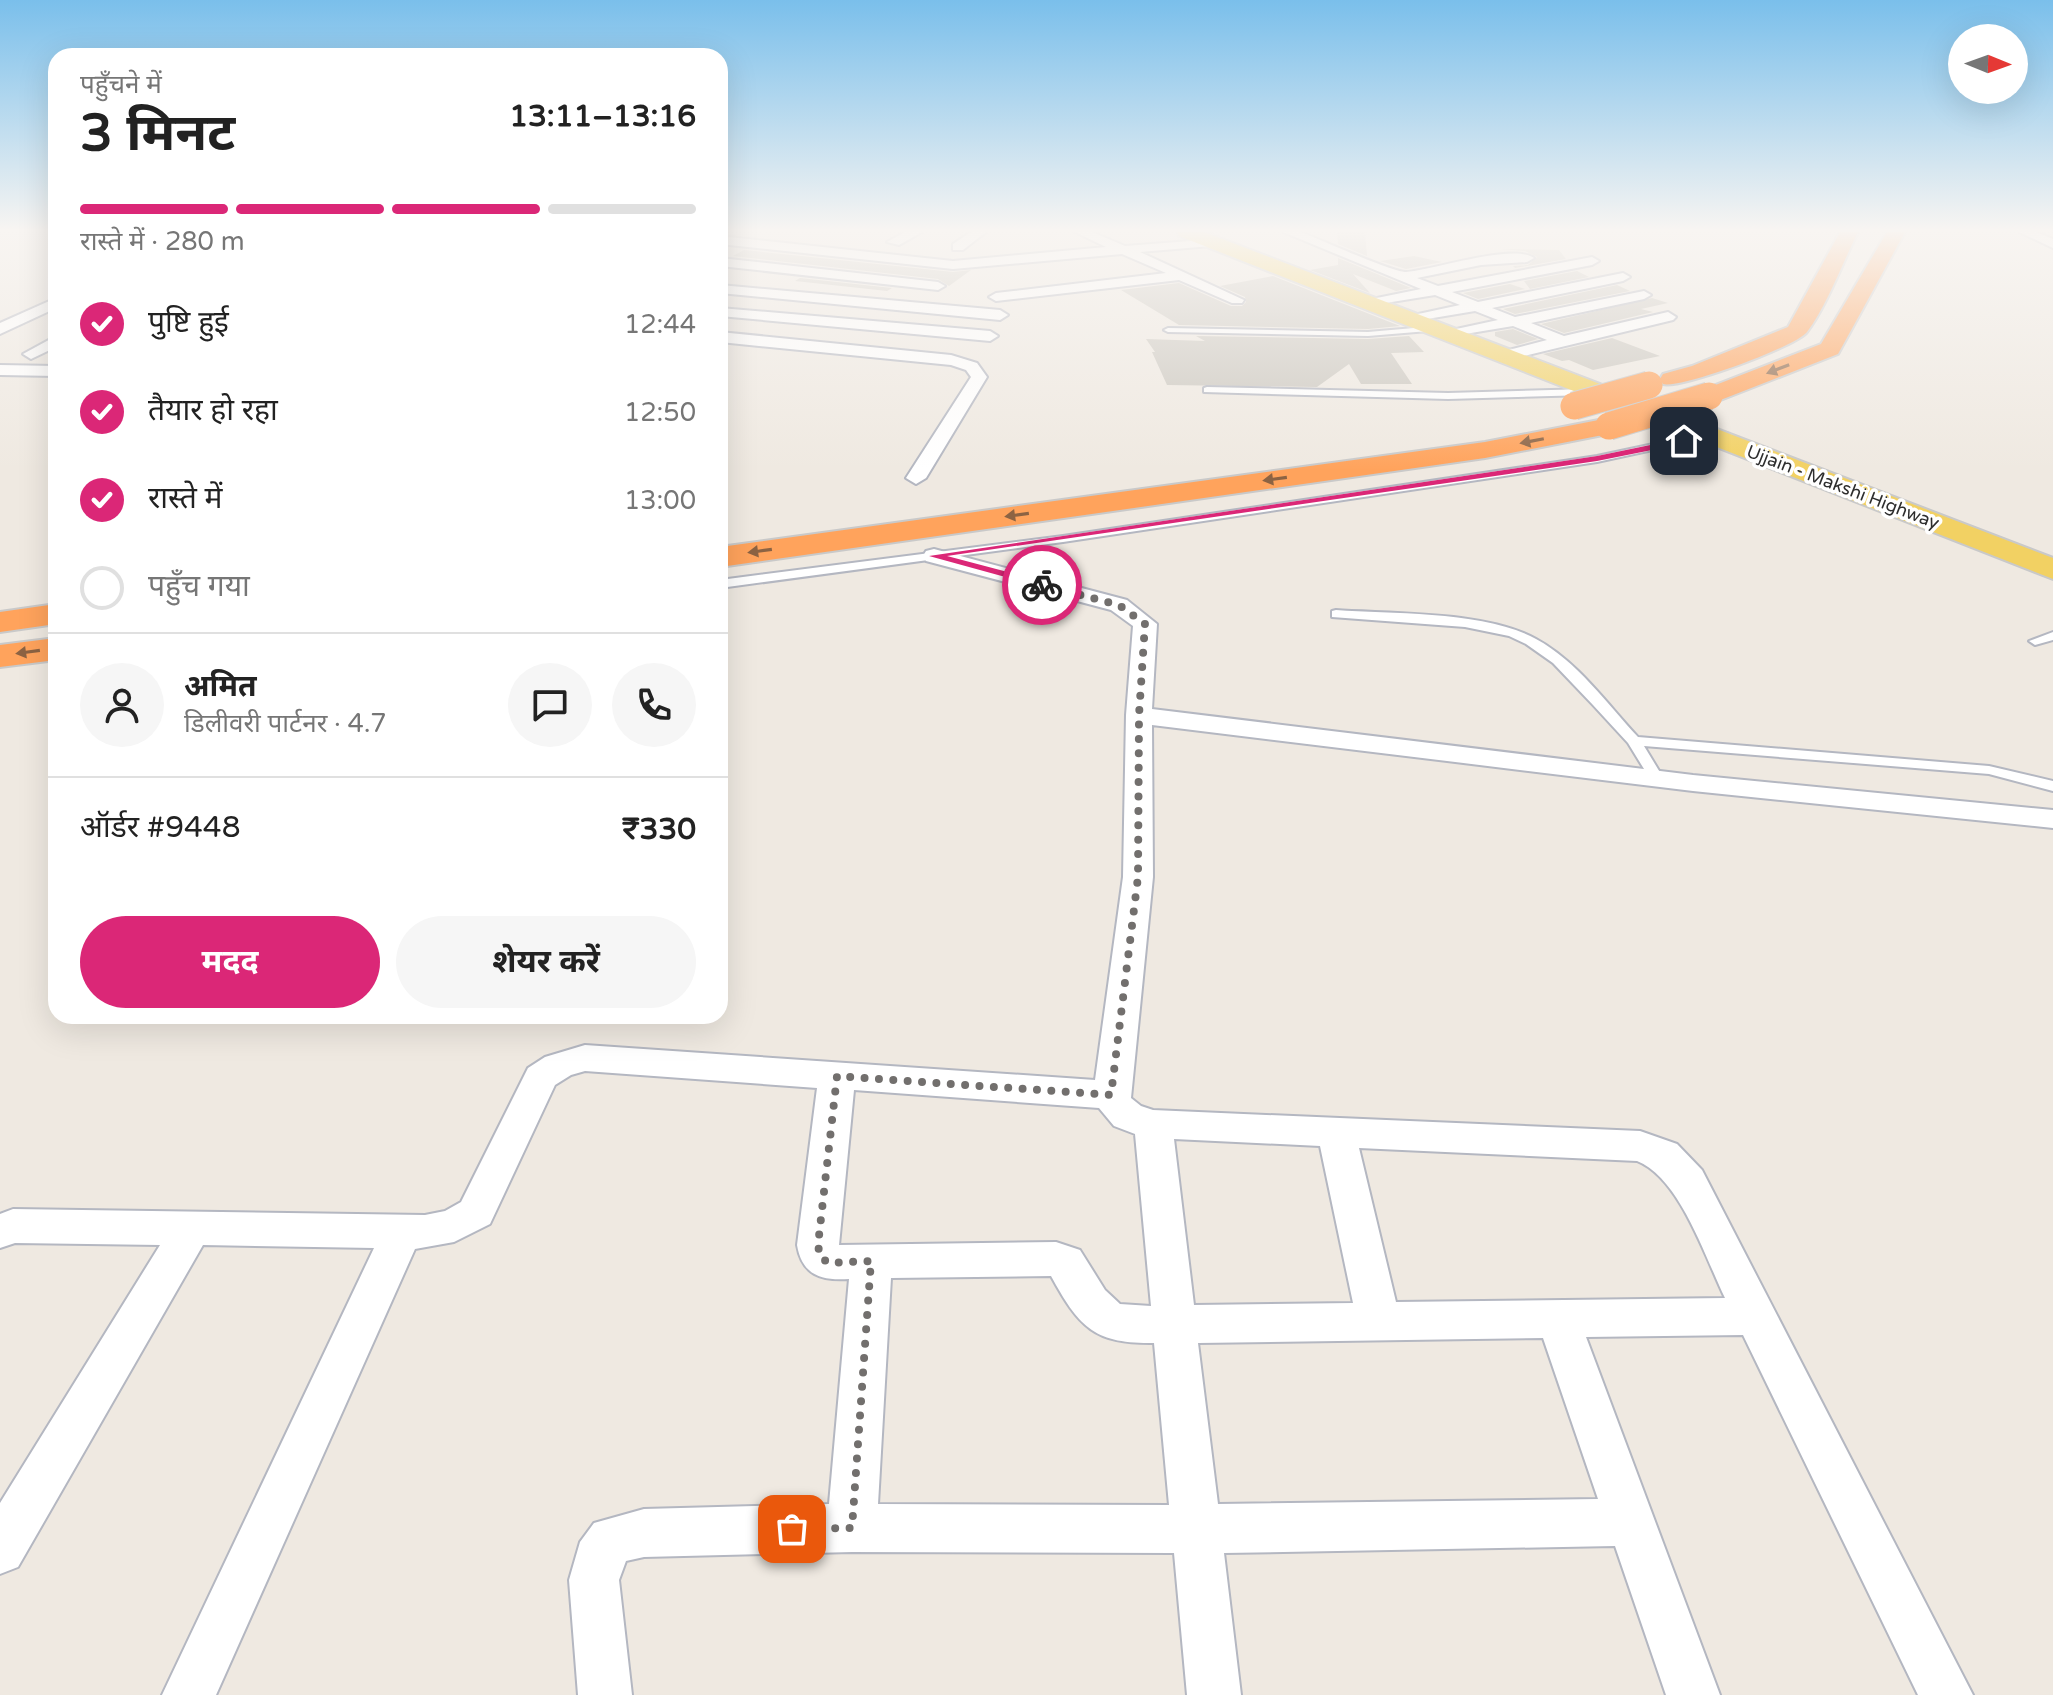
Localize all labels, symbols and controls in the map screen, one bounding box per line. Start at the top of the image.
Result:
north arrow [1948,24,2028,104]
map controls [1948,24,2028,104]
text: पहुँचने में [80,69,162,100]
text: 13:11–13:16 [509,98,696,135]
text: 3 मिनट [80,102,235,165]
text: रास्ते में · 280 m [80,226,245,257]
icon: check [80,302,124,346]
text: पुष्टि हुई [148,304,229,341]
text: 12:44 [624,309,696,340]
one-way arrow [1766,363,1790,376]
icon: check [80,390,124,434]
text: तैयार हो रहा [148,392,278,429]
text: 12:50 [624,397,696,428]
pin [1650,407,1718,475]
icon: home [1662,419,1706,463]
one-way arrow [1519,435,1544,448]
street label: Ujjain - Makshi Highway [1744,440,1943,534]
one-way arrow [1262,473,1287,486]
icon: check [80,478,124,522]
text: रास्ते में [148,480,223,517]
text: 13:00 [624,485,696,516]
one-way arrow [1004,509,1029,522]
one-way arrow [747,545,772,558]
courier [1002,545,1082,625]
icon: bike [1020,563,1064,607]
text: पहुँच गया [148,568,250,605]
one-way arrow [15,646,40,659]
button: person [80,663,164,747]
button: chat [508,663,592,747]
button: phone [612,663,696,747]
text: अमित [184,668,257,705]
text: डिलीवरी पार्टनर · 4.7 [184,708,387,739]
text: ऑर्डर #9448 [80,809,241,846]
text: ₹330 [622,811,696,848]
button: मदद [80,916,380,1008]
button: शेयर करें [396,916,696,1008]
pin [758,1495,826,1563]
icon: bag [770,1507,814,1551]

